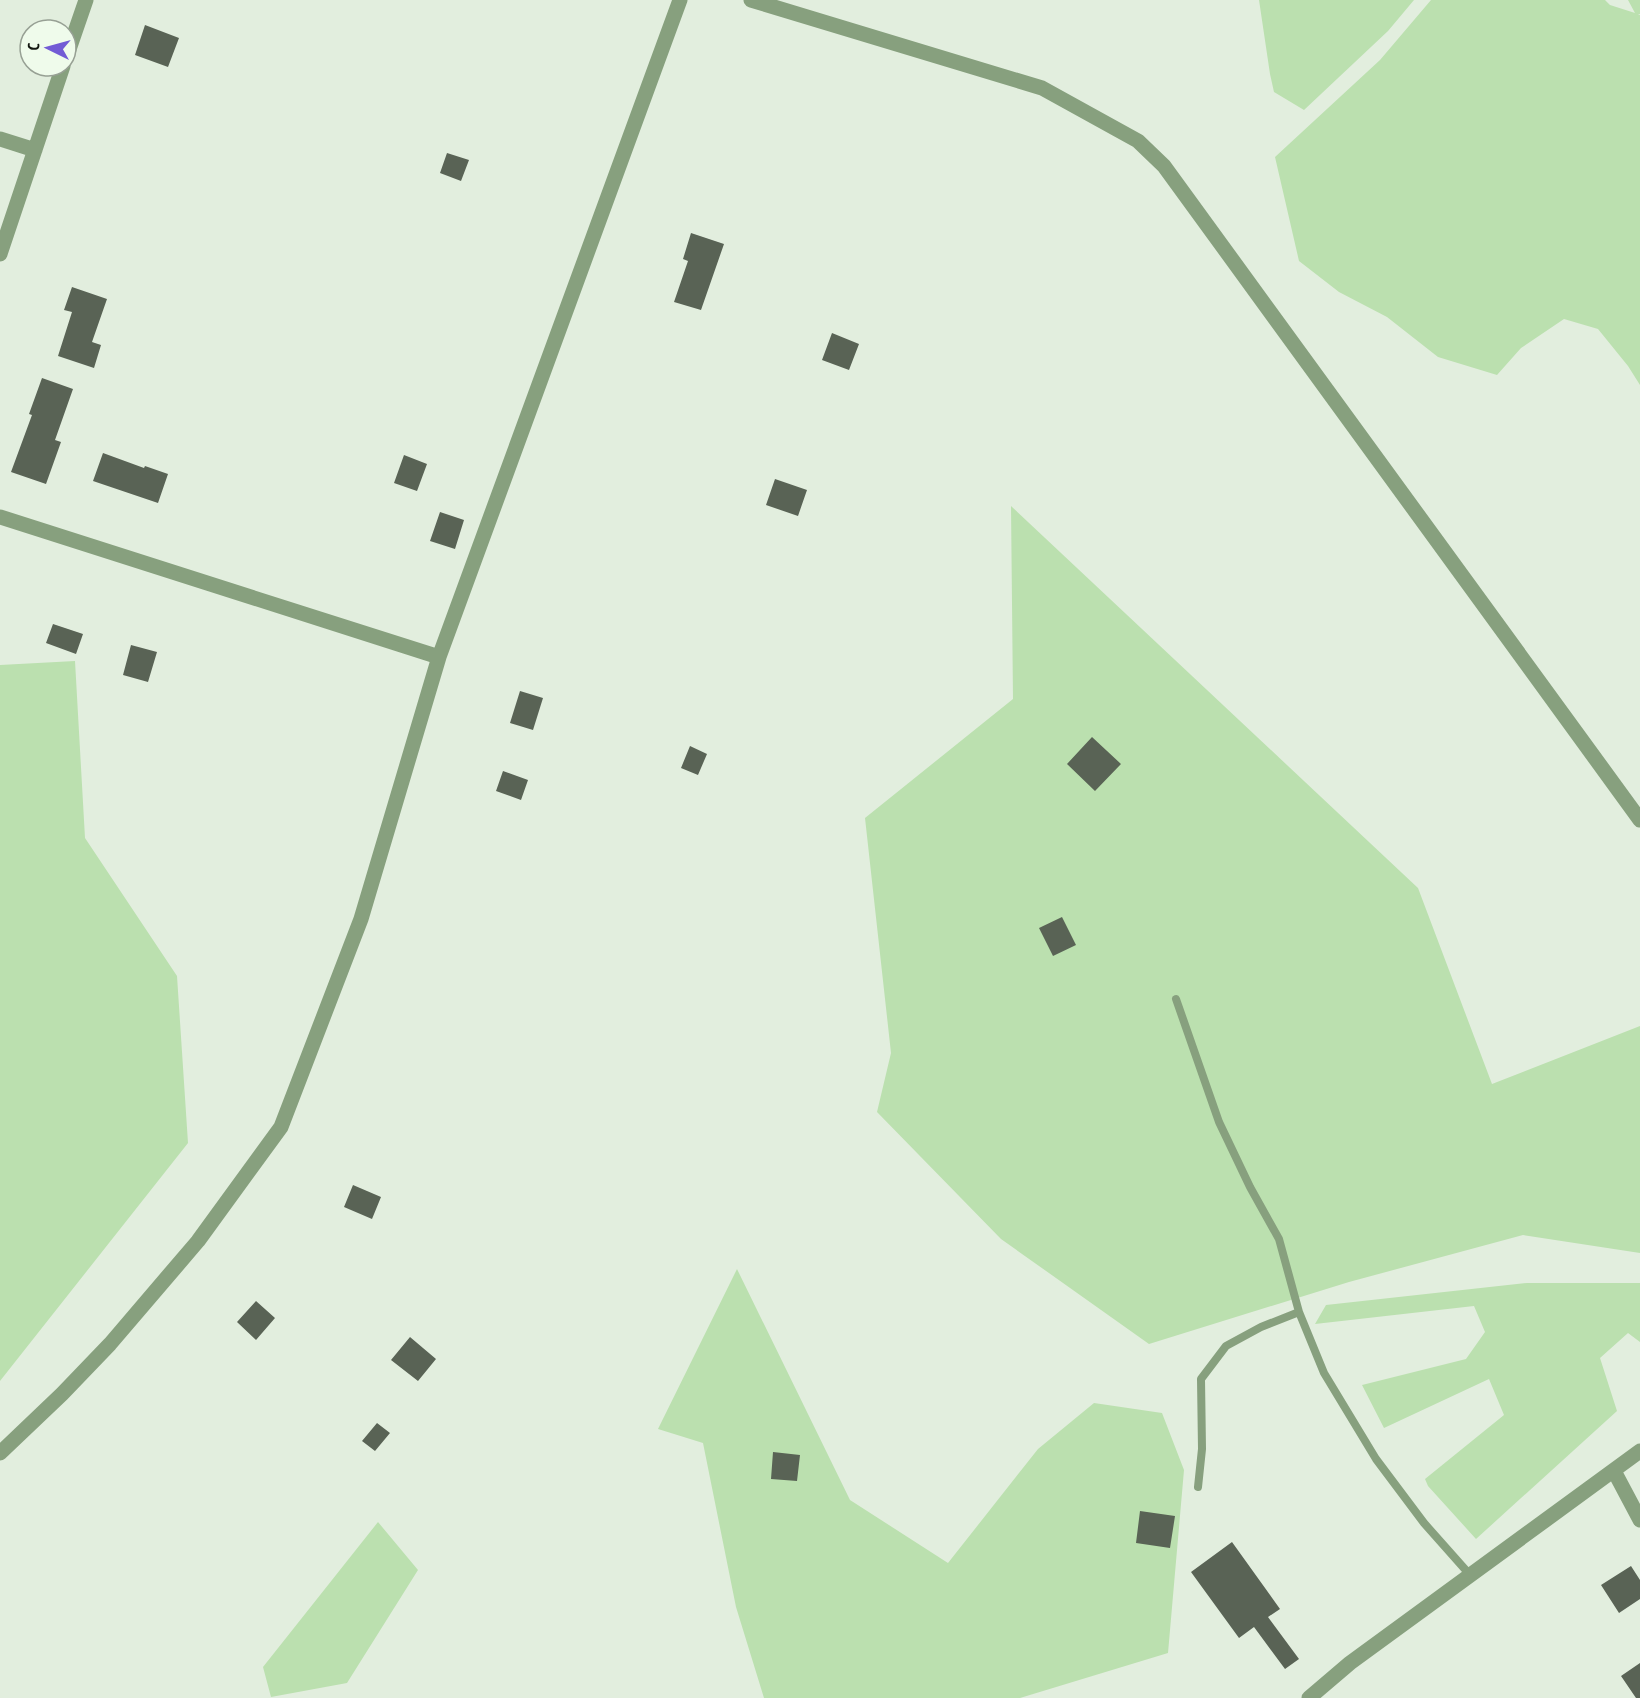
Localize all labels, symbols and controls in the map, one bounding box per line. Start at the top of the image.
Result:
north arrow [18,18,78,78]
text: С [23,41,43,51]

